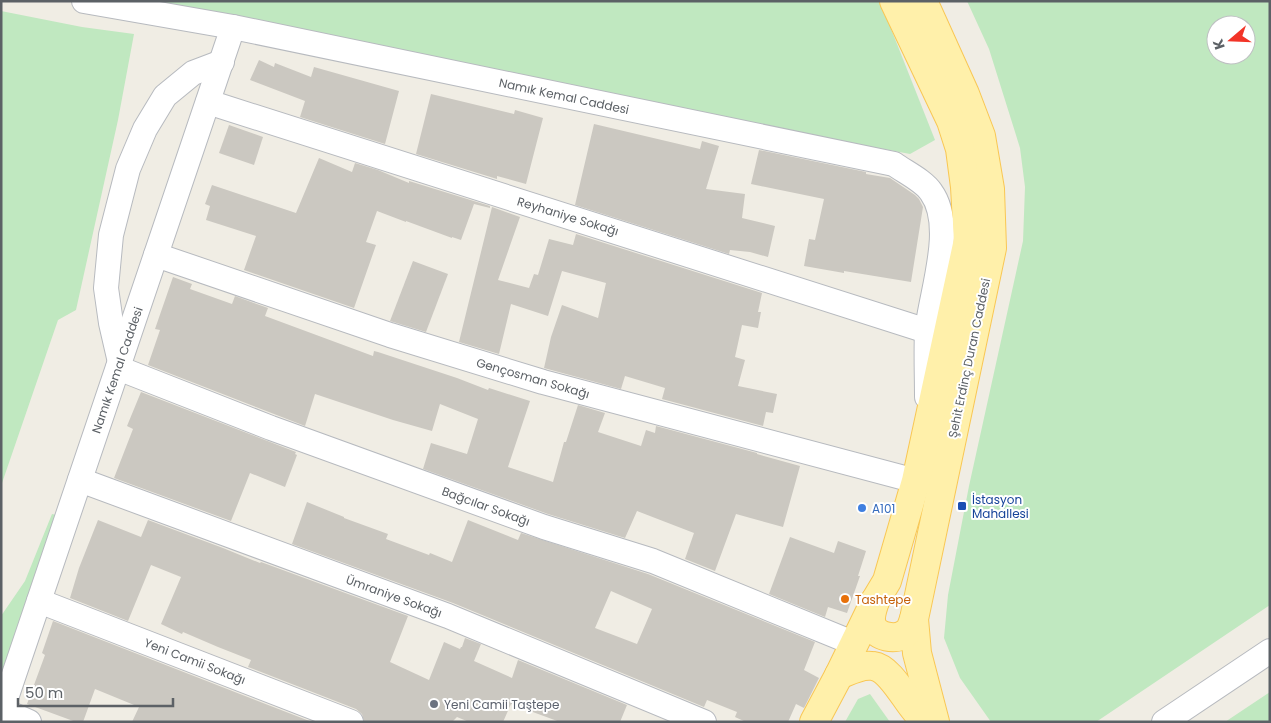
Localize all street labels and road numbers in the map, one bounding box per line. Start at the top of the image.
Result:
street label: Namık Kemal Caddesi [497,74,631,118]
street label: Reyhaniye Sokağı [515,192,621,240]
street label: Şehit Erdinç Duran Caddesi [944,277,994,439]
street label: Namık Kemal Caddesi [87,304,147,436]
street label: Gençosman Sokağı [474,354,592,402]
street label: Bağcılar Sokağı [440,482,532,530]
street label: Ümraniye Sokağı [344,571,444,621]
street label: Yeni Camii Sokağı [142,634,248,688]

